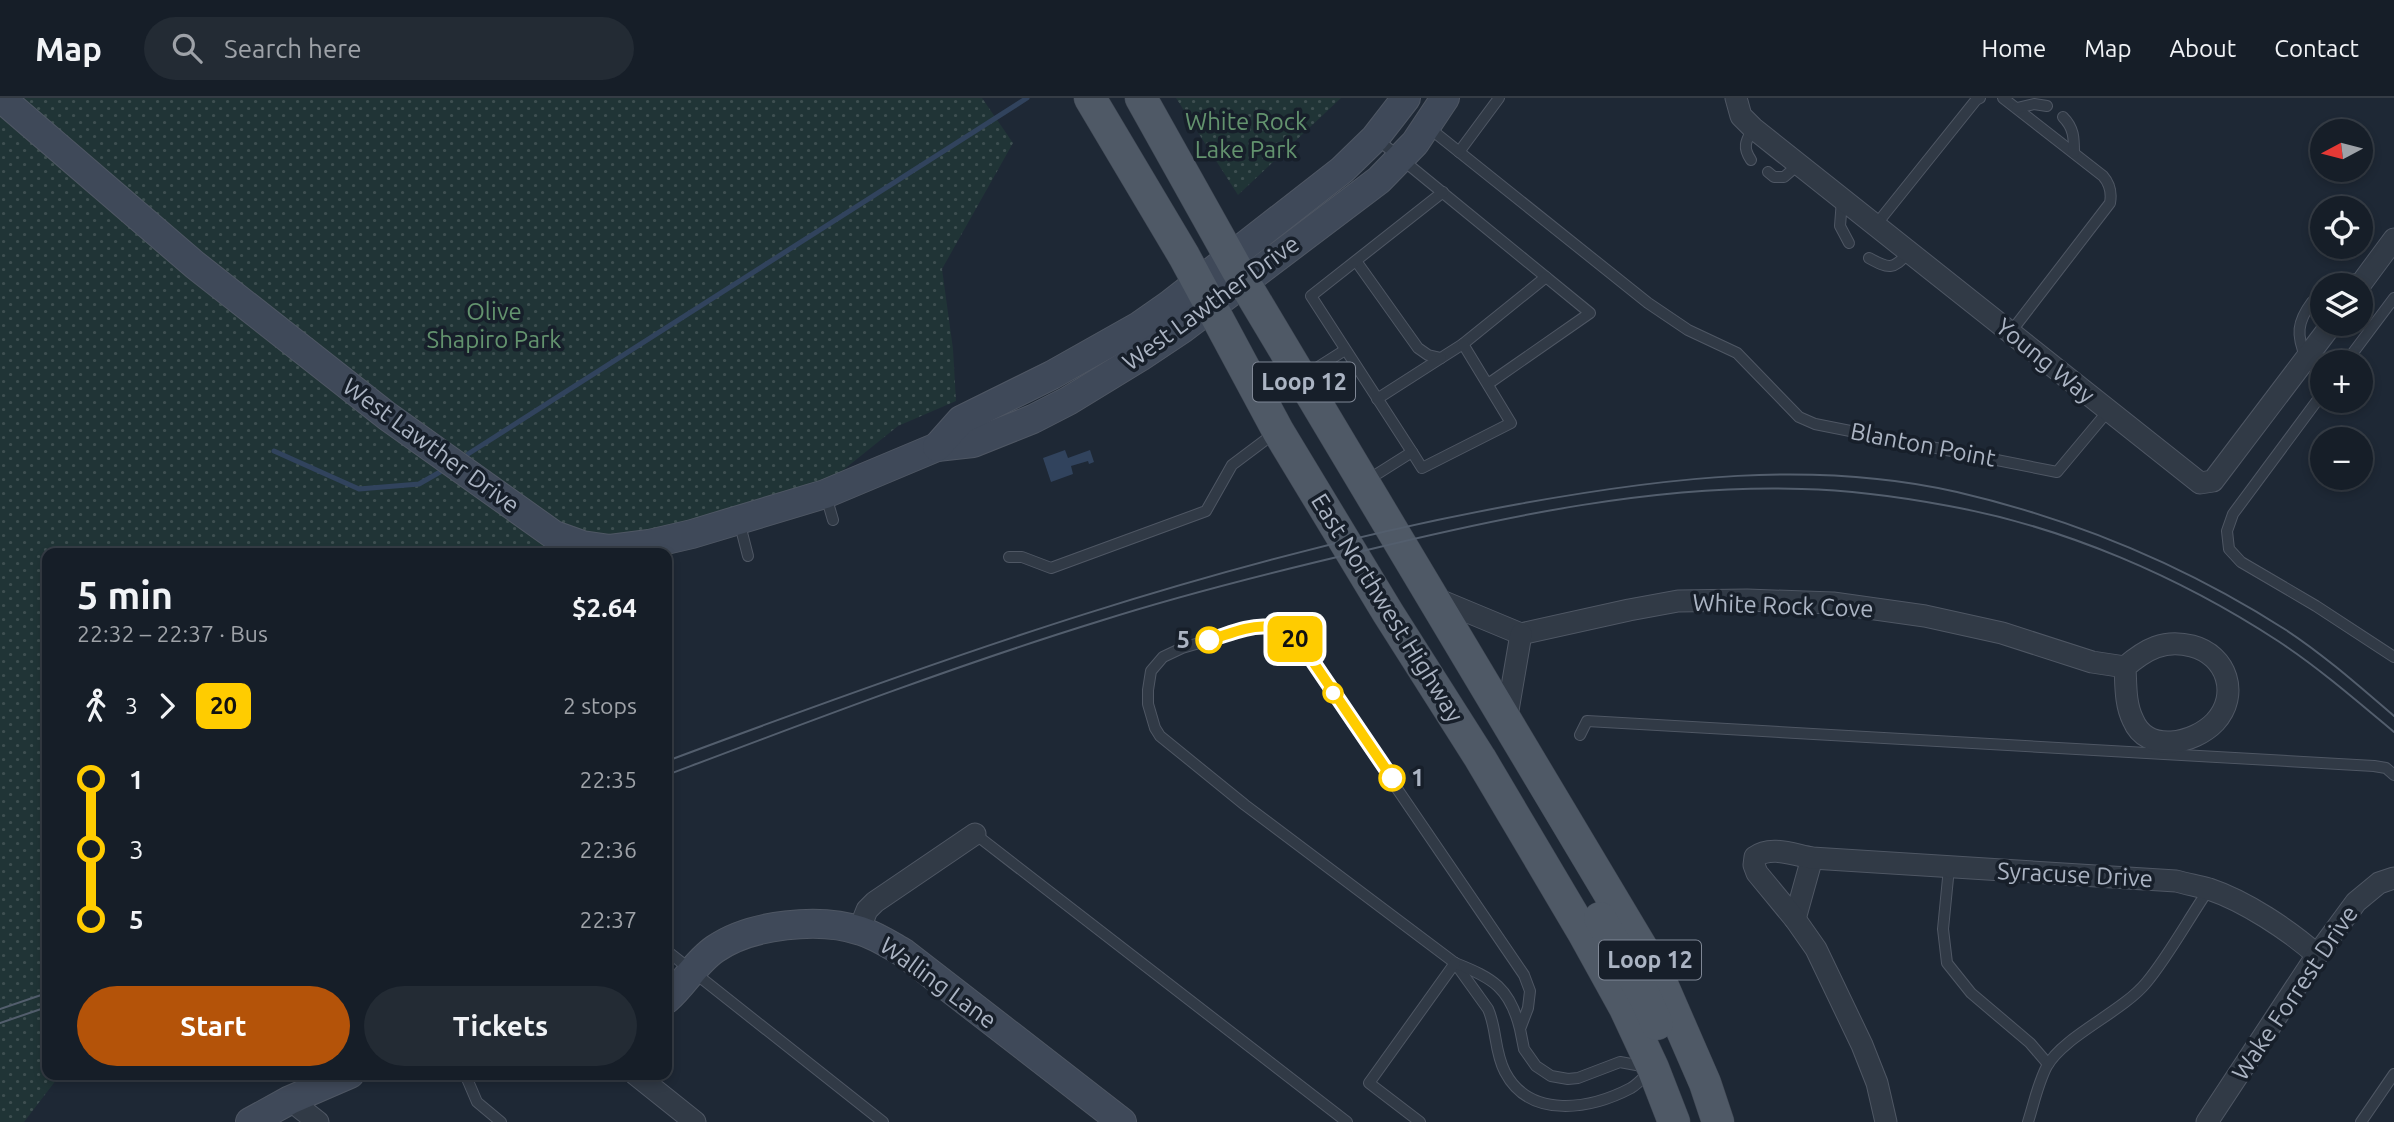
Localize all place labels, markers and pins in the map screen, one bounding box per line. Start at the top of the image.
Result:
place label: 5 [1176,626,1190,653]
marker: 5 [1196,627,1222,653]
unlabelled marker [1323,683,1343,703]
place label: 1 [1411,764,1425,791]
marker: 1 [1379,765,1405,791]

